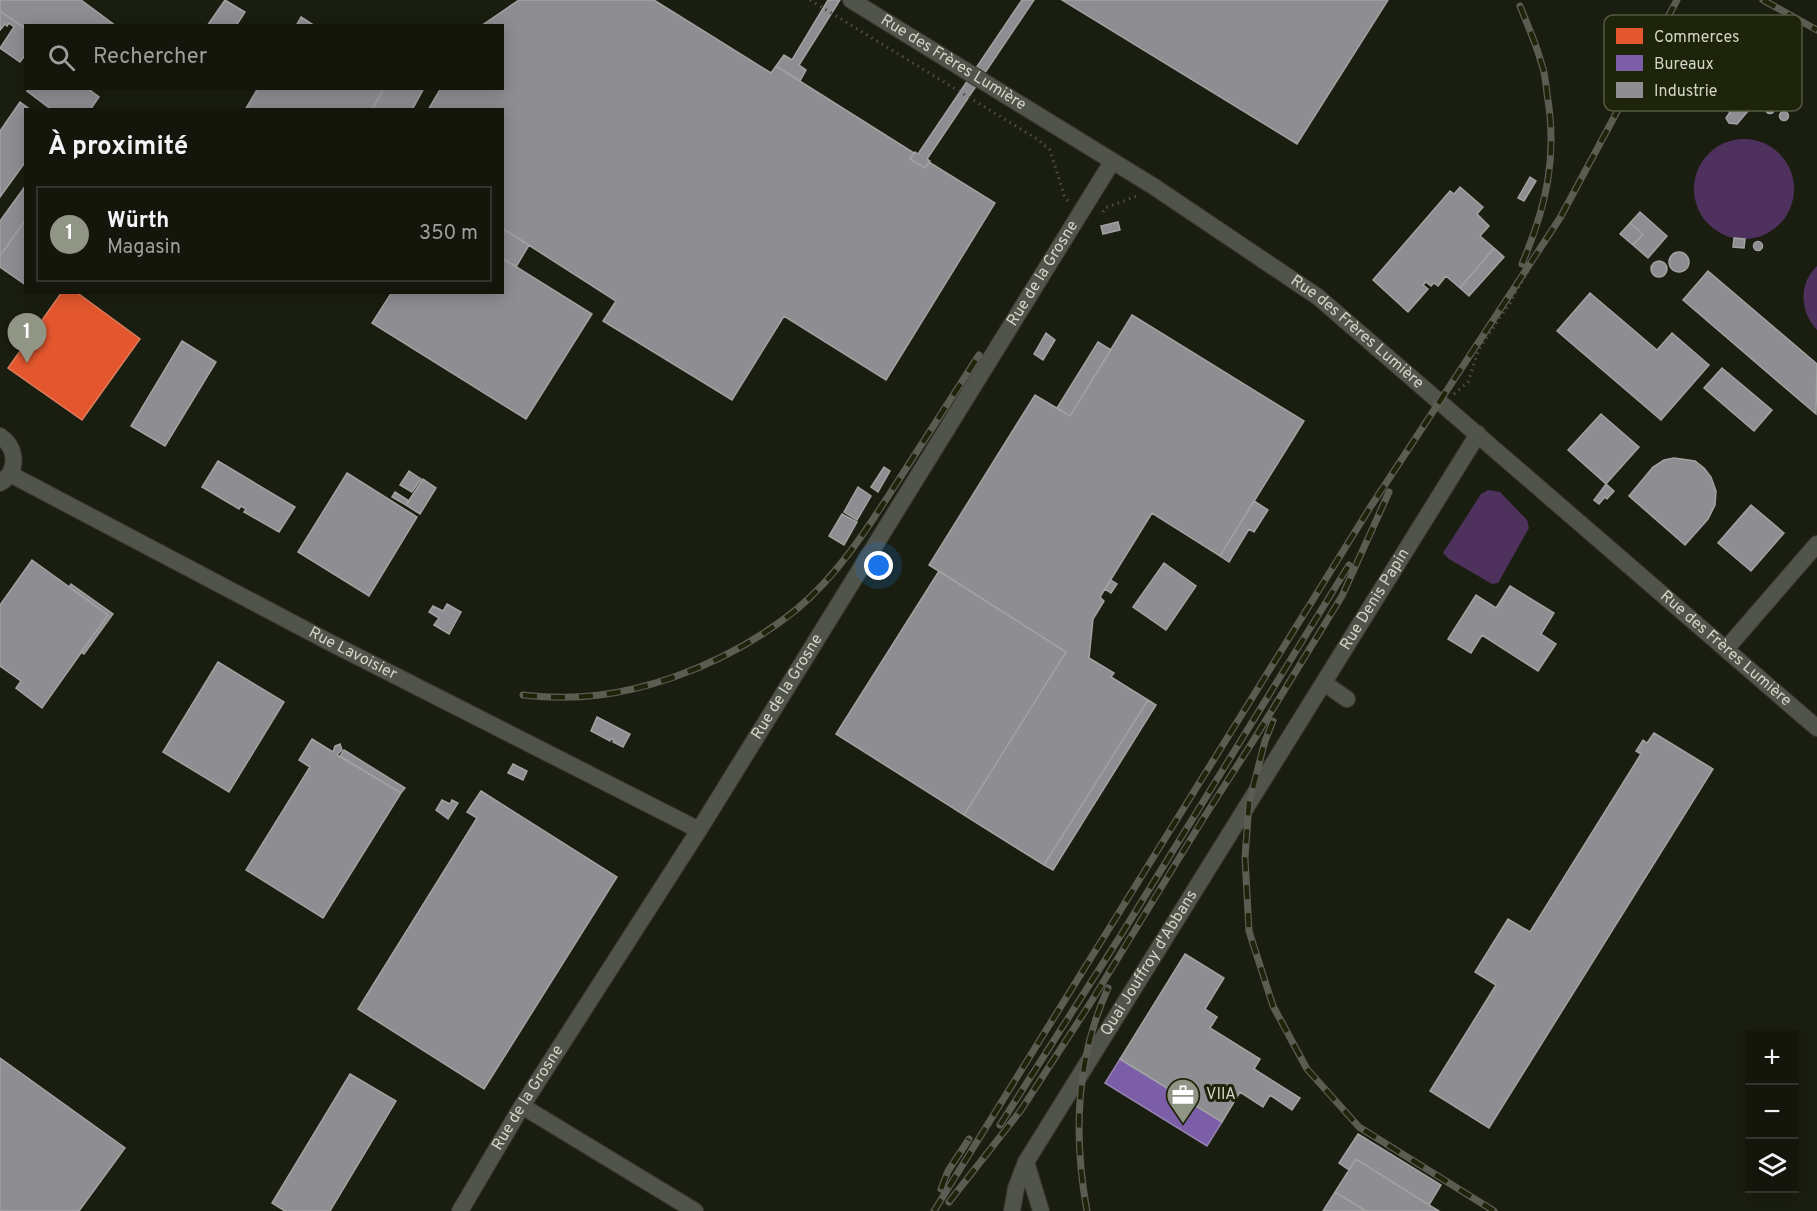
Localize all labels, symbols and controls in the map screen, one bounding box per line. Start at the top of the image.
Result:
street label: Rue des Frères Lumière [877,11,1030,115]
legend [1604,15,1802,111]
search box [24,24,504,90]
text: Commerces [1654,28,1740,48]
icon: search [45,41,78,74]
text: Rechercher [93,44,207,71]
text: Bureaux [1654,55,1714,75]
text: Industrie [1654,82,1717,102]
text: À proximité [48,131,188,164]
text: Würth [107,208,169,235]
street label: Rue de la Grosne [1003,217,1083,330]
text: 1 [66,221,74,247]
text: 350 m [419,221,478,247]
text: Magasin [107,235,181,261]
street label: Rue des Frères Lumière [1286,271,1428,394]
pin: 1 [8,314,46,363]
street label: Rue Denis Papin [1336,545,1414,654]
your location [864,551,893,580]
street label: Rue des Frères Lumière [1656,587,1795,711]
street label: Rue Lavoisier [305,623,400,685]
street label: Rue de la Grosne [747,630,828,743]
street label: Quai Jouffroy d'Abbans [1097,886,1202,1040]
map controls [1745,1031,1799,1193]
button: + [1745,1031,1799,1085]
street label: Rue de la Grosne [488,1041,568,1154]
office icon: VIIA [1165,1077,1201,1124]
place label: VIIA [1206,1085,1236,1105]
button: − [1745,1085,1799,1139]
button: layers [1745,1139,1799,1193]

